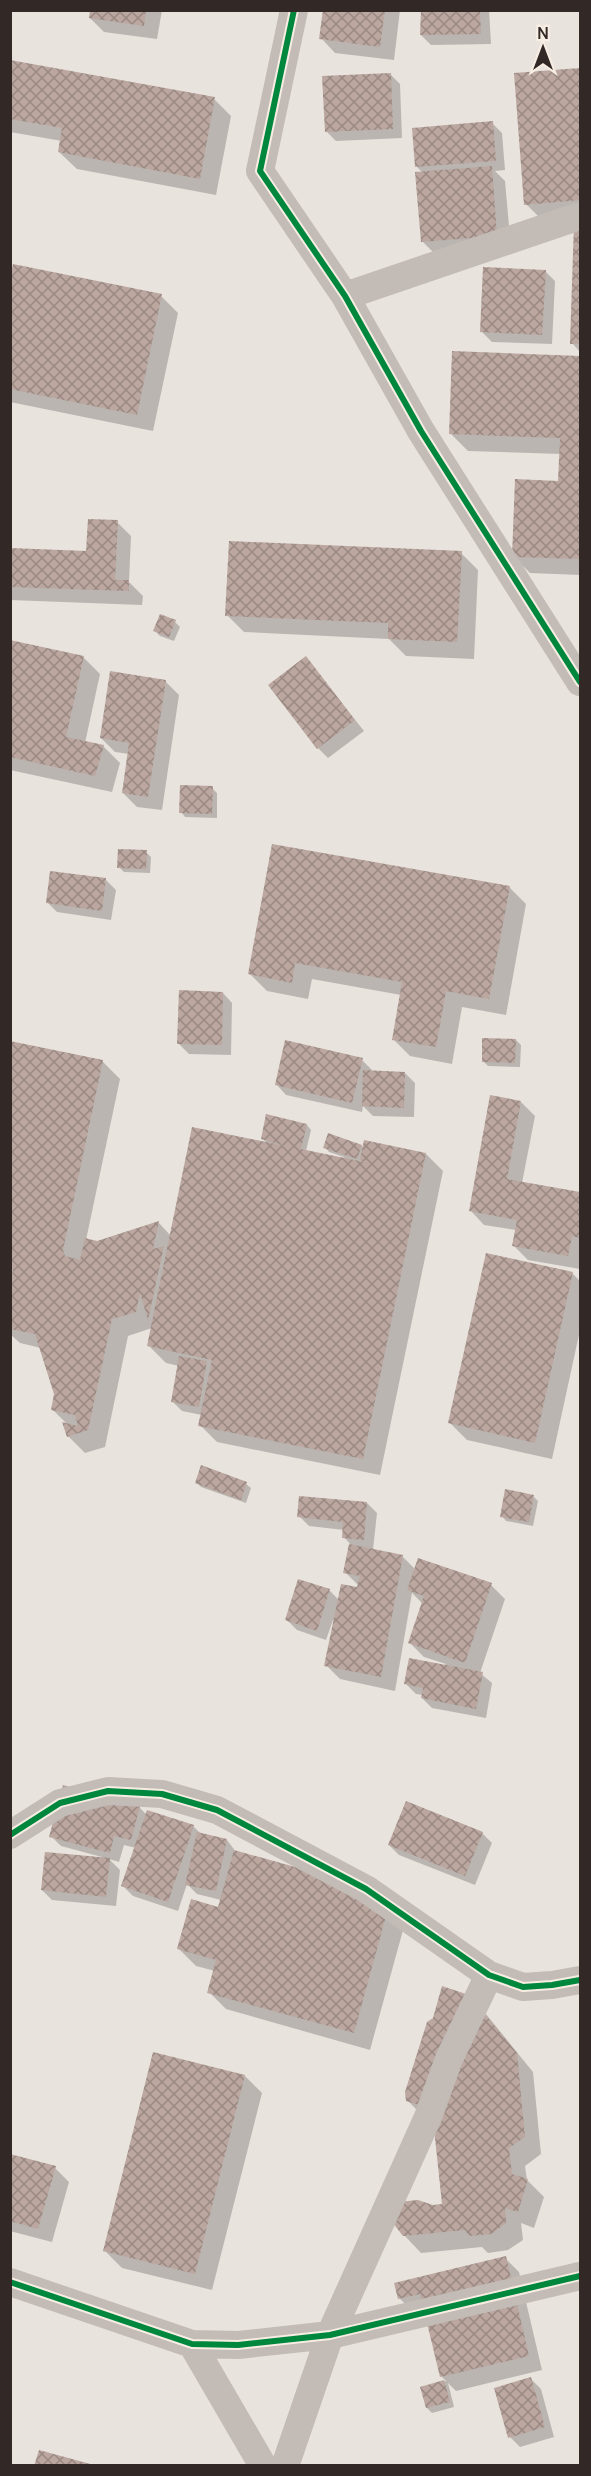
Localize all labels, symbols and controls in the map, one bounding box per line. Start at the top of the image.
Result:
north arrow [513,18,573,78]
text: N [537,22,549,44]

